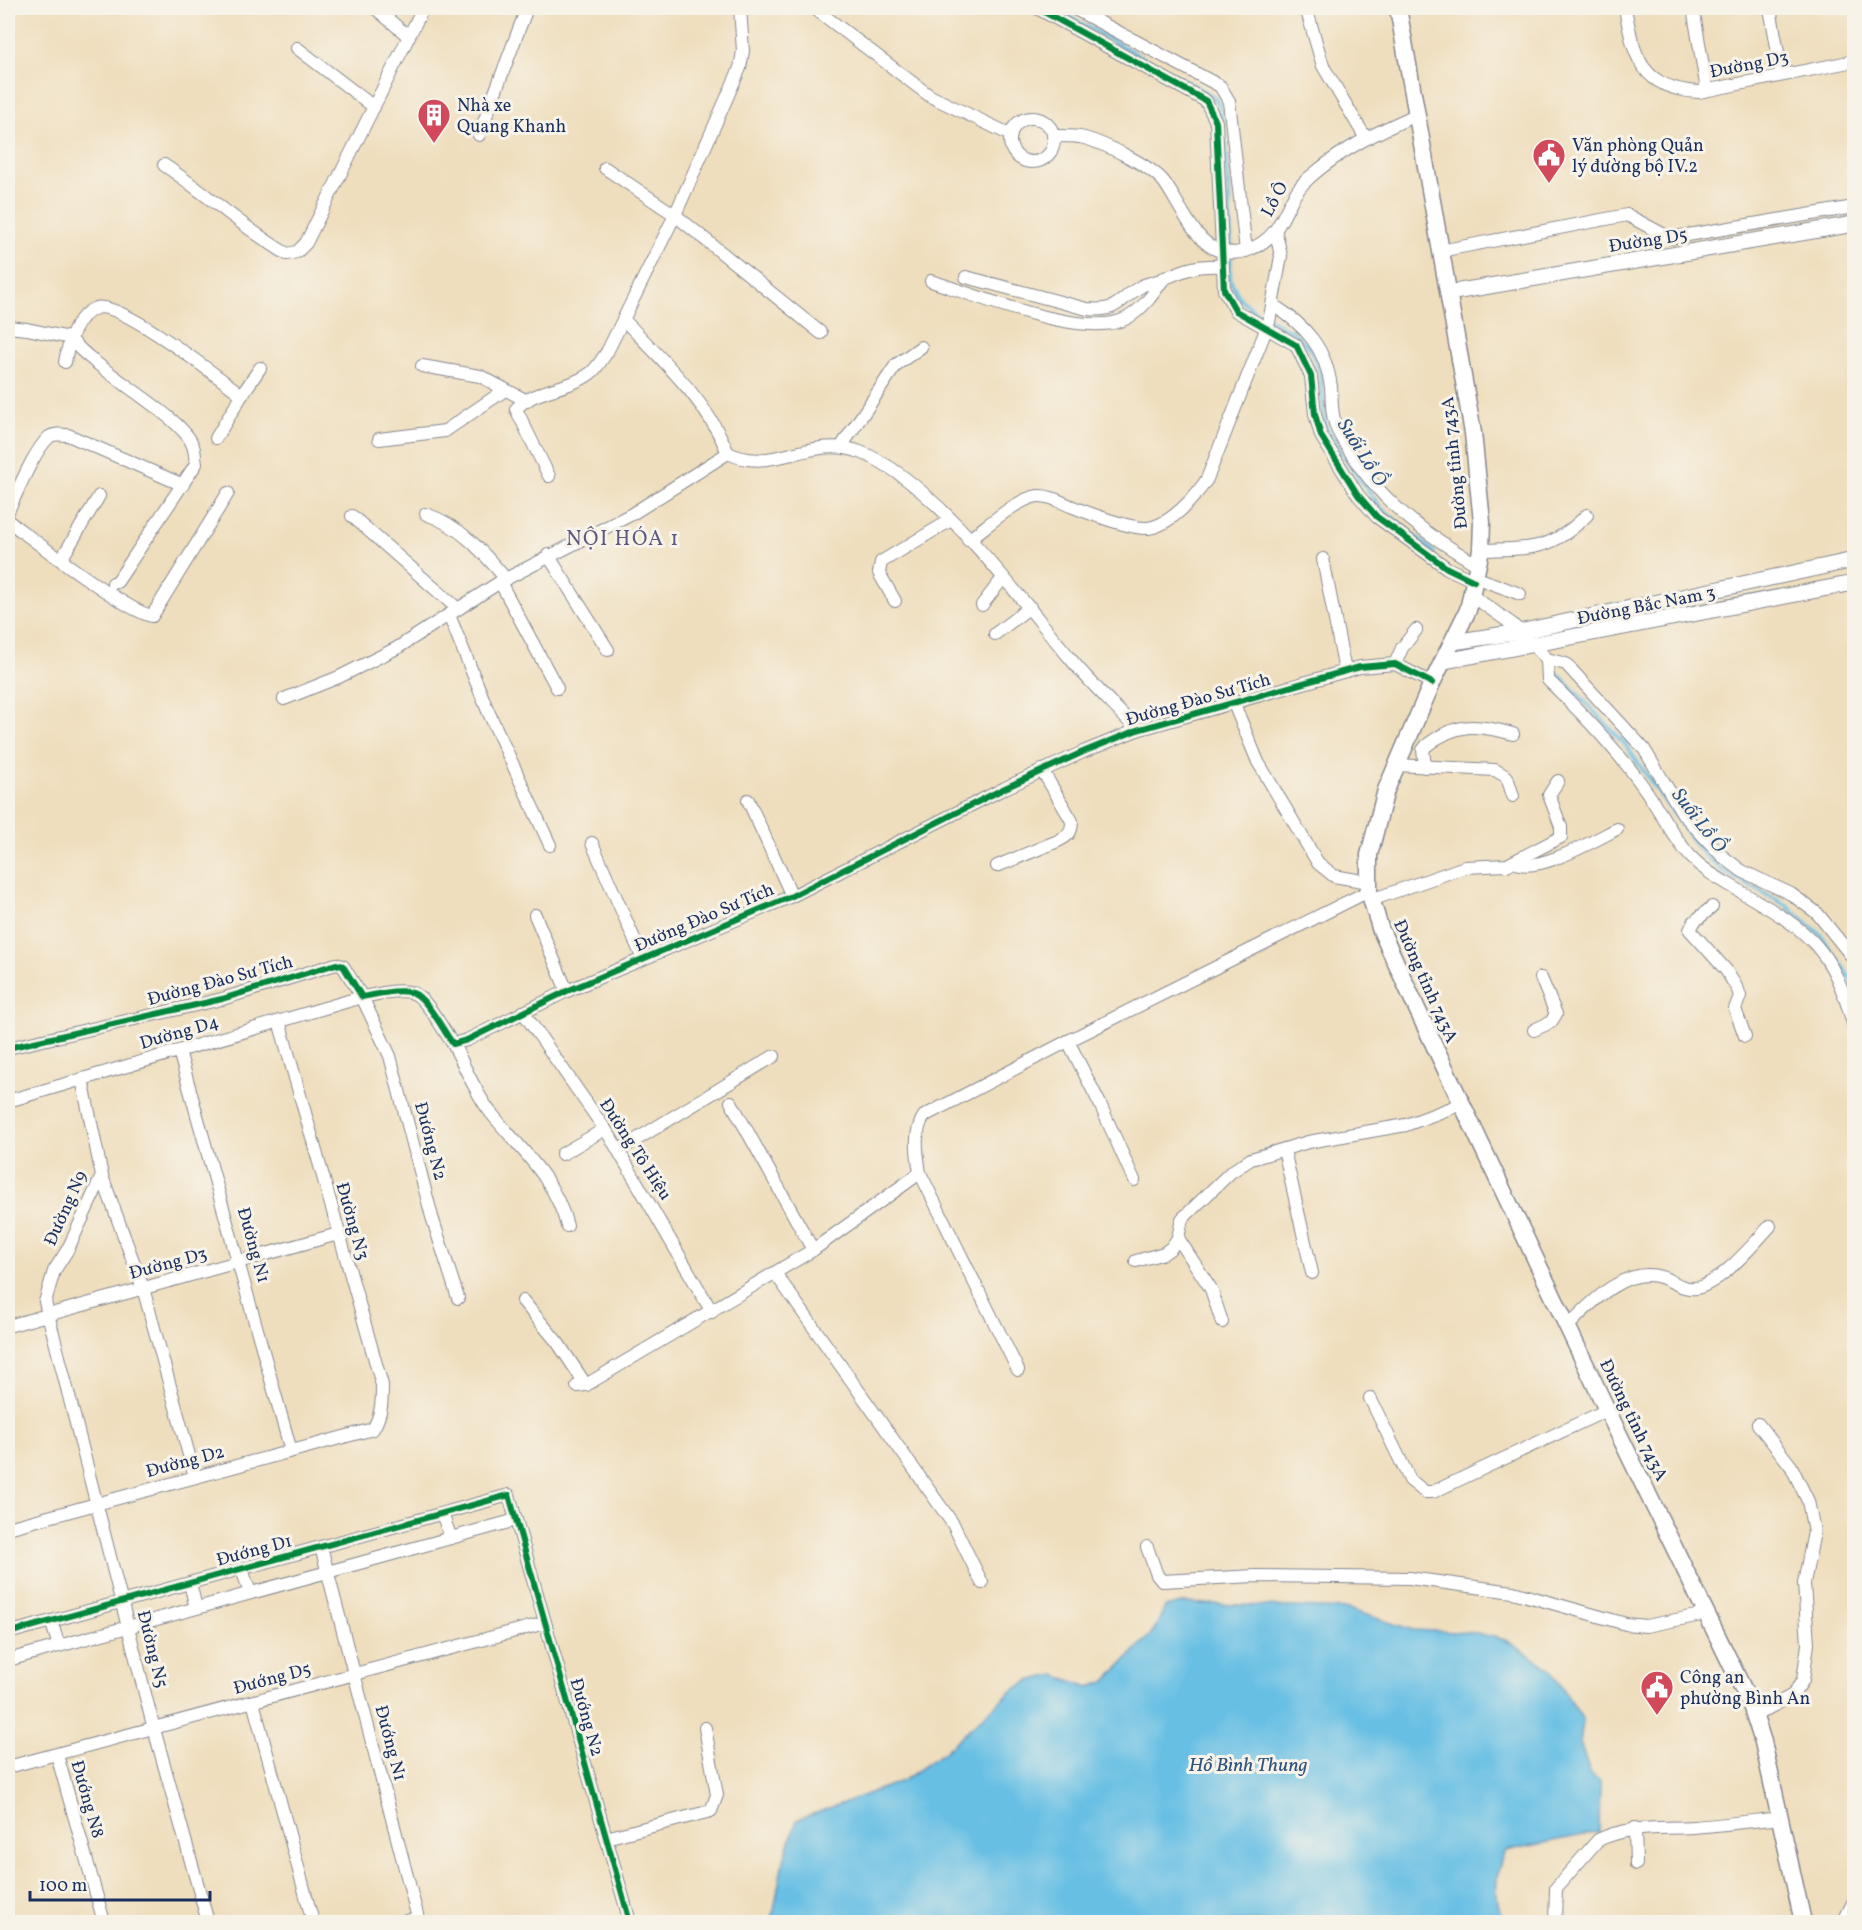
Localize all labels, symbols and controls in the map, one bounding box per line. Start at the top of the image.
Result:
street label: Đường D3 [1708,46,1791,85]
place label: Nhà xe Quang Khanh [457,94,566,140]
building icon: Nhà xe Quang Khanh [416,97,452,144]
place label: Văn phòng Quản lý đường bộ IV.2 [1572,134,1704,180]
public building icon: Văn phòng Quản lý đường bộ IV.2 [1531,137,1567,184]
street label: Lồ Ô [1256,178,1295,222]
street label: Đường D5 [1607,223,1689,260]
street label: Đường tỉnh 743A [1436,395,1475,530]
water label: Suối Lồ Ồ [1329,414,1393,493]
district label: NỘI HÓA 1 [566,525,680,554]
street label: Đường Bắc Nam 3 [1575,581,1718,632]
street label: Đường Đào Sư Tích [1123,668,1274,733]
water label: Suối Lồ Ồ [1664,783,1733,860]
street label: Đường Đào Sư Tích [631,878,779,959]
street label: Đường tỉnh 743A [1386,916,1463,1048]
street label: Đường Đào Sư Tích [145,950,296,1013]
street label: Dường D4 [137,1010,222,1057]
street label: Đường Tô Hiệu [592,1094,677,1206]
street label: Đướng N2 [407,1099,452,1183]
street label: Đường N9 [39,1167,94,1250]
street label: Đường N3 [329,1180,375,1263]
street label: Đường N1 [230,1205,275,1286]
street label: Đường D3 [127,1242,210,1287]
street label: Đường tỉnh 743A [1592,1355,1673,1486]
street label: Đường D2 [143,1440,227,1485]
street label: Đướng D1 [214,1529,295,1574]
street label: Đường N5 [130,1608,173,1691]
street label: Đướng D5 [231,1657,314,1702]
place label: Công an phường Bình An [1680,1666,1810,1712]
public building icon: Công an phường Bình An [1639,1669,1675,1716]
street label: Đướng N2 [562,1675,609,1759]
street label: Đướng N1 [367,1703,412,1784]
water label: Hồ Bình Thung [1189,1752,1308,1780]
street label: Đướng N8 [64,1758,110,1841]
scale bar [30,1864,210,1902]
text: 100 m [39,1874,88,1899]

